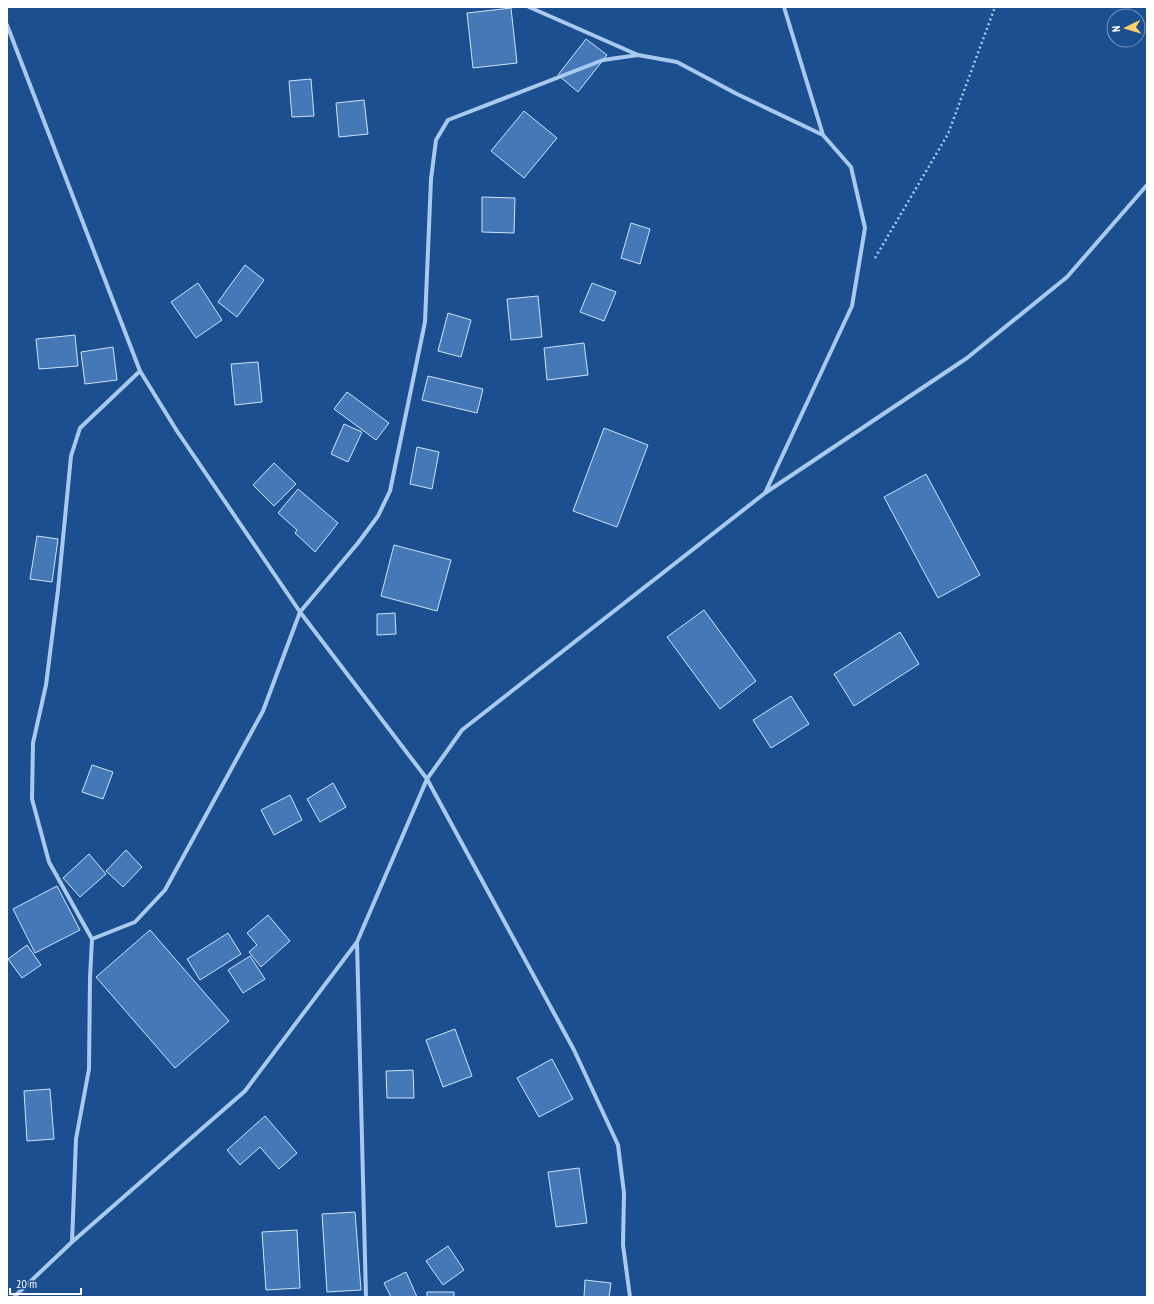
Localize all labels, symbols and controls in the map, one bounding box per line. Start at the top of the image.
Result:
north arrow [1106,8,1146,48]
text: N [1109,25,1123,32]
scale bar [10,1270,81,1296]
text: 20 m [16,1276,37,1291]

